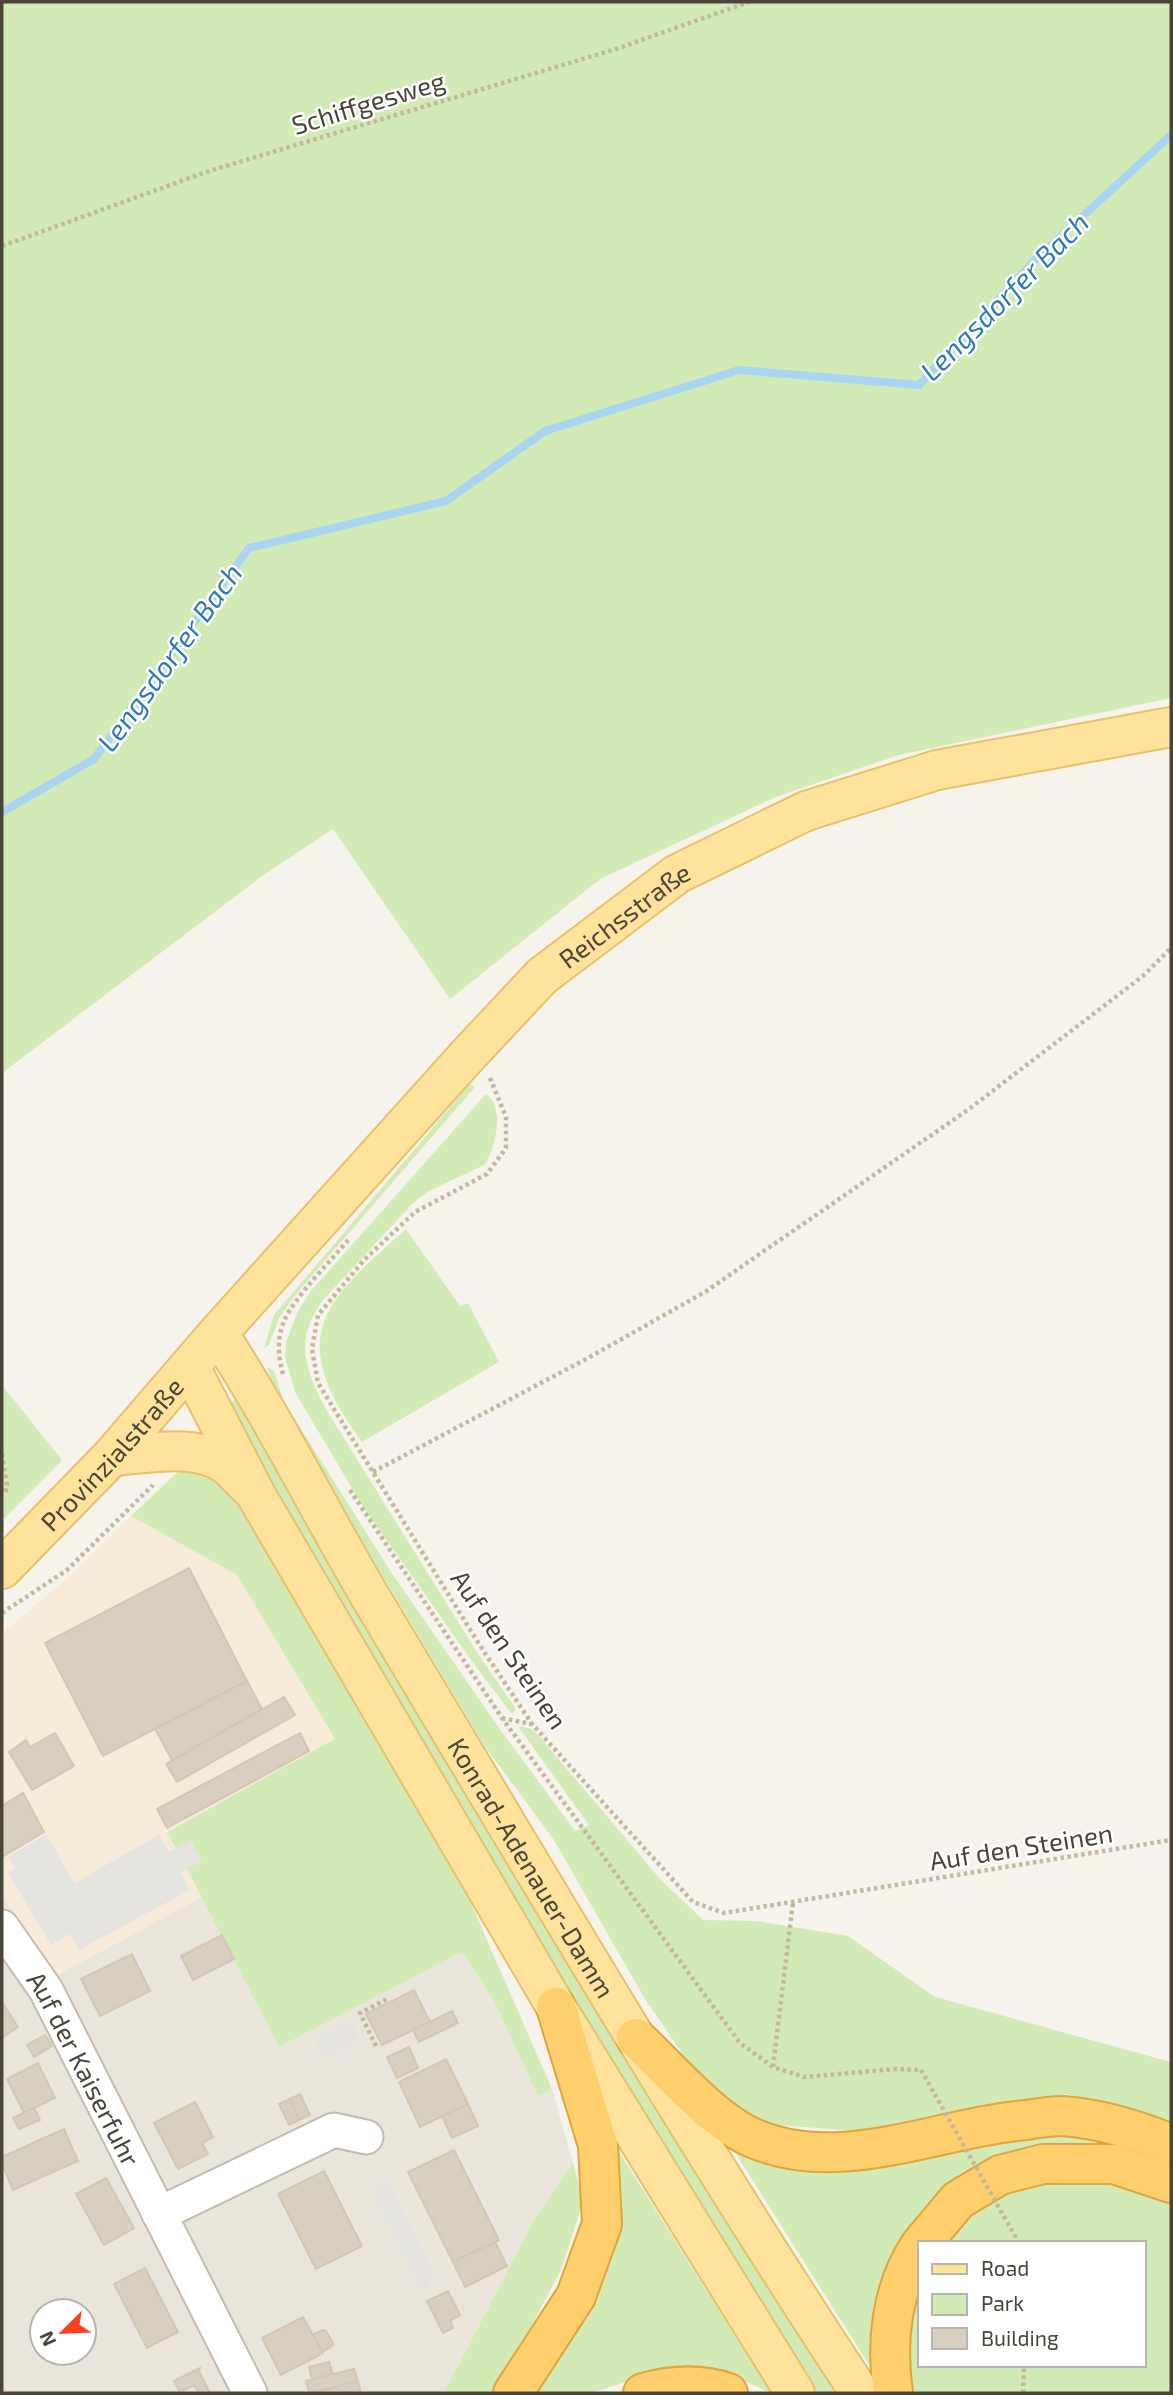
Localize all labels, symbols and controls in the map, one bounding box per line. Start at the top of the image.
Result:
street label: Schiffgesweg [288,64,448,140]
water label: Lengsdorfer Bach [913,205,1095,387]
water label: Lengsdorfer Bach [89,556,249,758]
street label: Reichsstraße [552,855,695,974]
street label: Provinzialstraße [33,1370,189,1536]
street label: Auf den Steinen [445,1564,575,1734]
street label: Konrad-Adenauer-Damm [443,1732,622,2003]
street label: Auf den Steinen [927,1816,1115,1876]
street label: Auf der Kaiserfuhr [22,1965,148,2171]
legend [918,2241,1145,2367]
text: Road [981,2255,1029,2280]
text: Park [981,2290,1024,2315]
north arrow [28,2297,98,2367]
text: Building [981,2325,1059,2350]
text: N [34,2328,60,2350]

